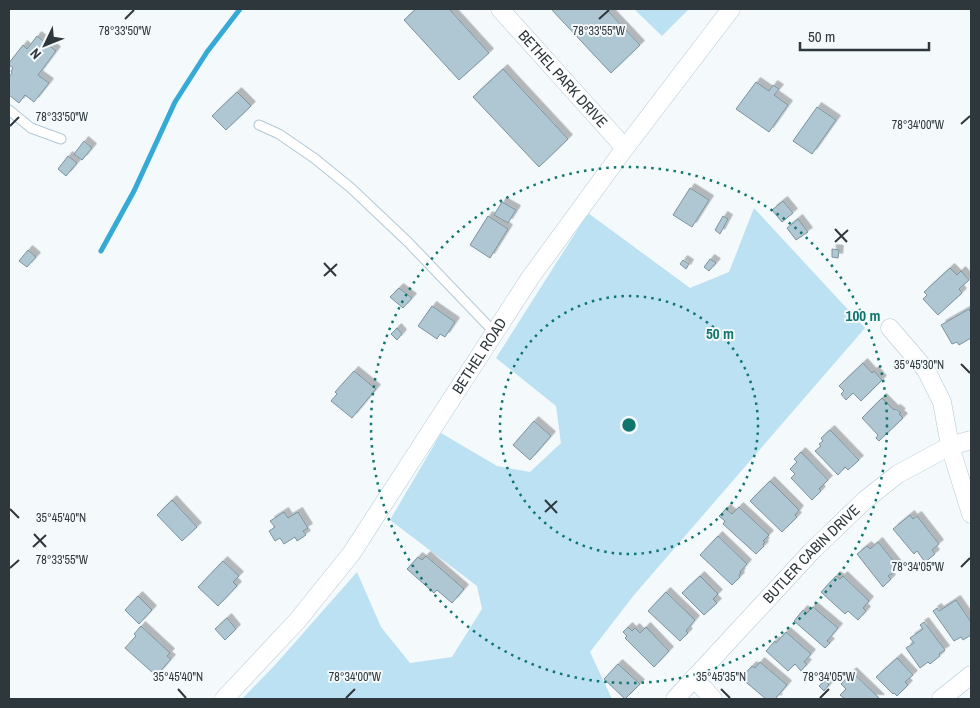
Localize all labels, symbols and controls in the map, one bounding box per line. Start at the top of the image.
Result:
north arrow [20,20,70,70]
scale bar [800,20,929,52]
text: 78°33'50"W [99,23,152,39]
text: 78°33'55"W [573,23,626,39]
street label: BETHEL PARK DRIVE [514,25,613,132]
text: 50 m [808,26,835,47]
text: N [26,45,45,63]
text: 78°33'50"W [36,109,89,125]
text: 78°34'00"W [892,117,945,133]
text: 100 m [846,305,880,326]
street label: BETHEL ROAD [447,314,511,398]
text: 50 m [706,323,734,344]
text: 35°45'30"N [894,357,944,373]
centre of rings [620,416,638,434]
street label: BUTLER CABIN DRIVE [758,500,864,608]
text: 35°45'40"N [36,510,86,526]
text: 78°33'55"W [36,552,89,568]
text: 78°34'05"W [892,559,945,575]
text: 35°45'40"N [153,669,203,685]
text: 78°34'00"W [329,669,382,685]
text: 35°45'35"N [696,669,746,685]
text: 78°34'05"W [803,669,856,685]

